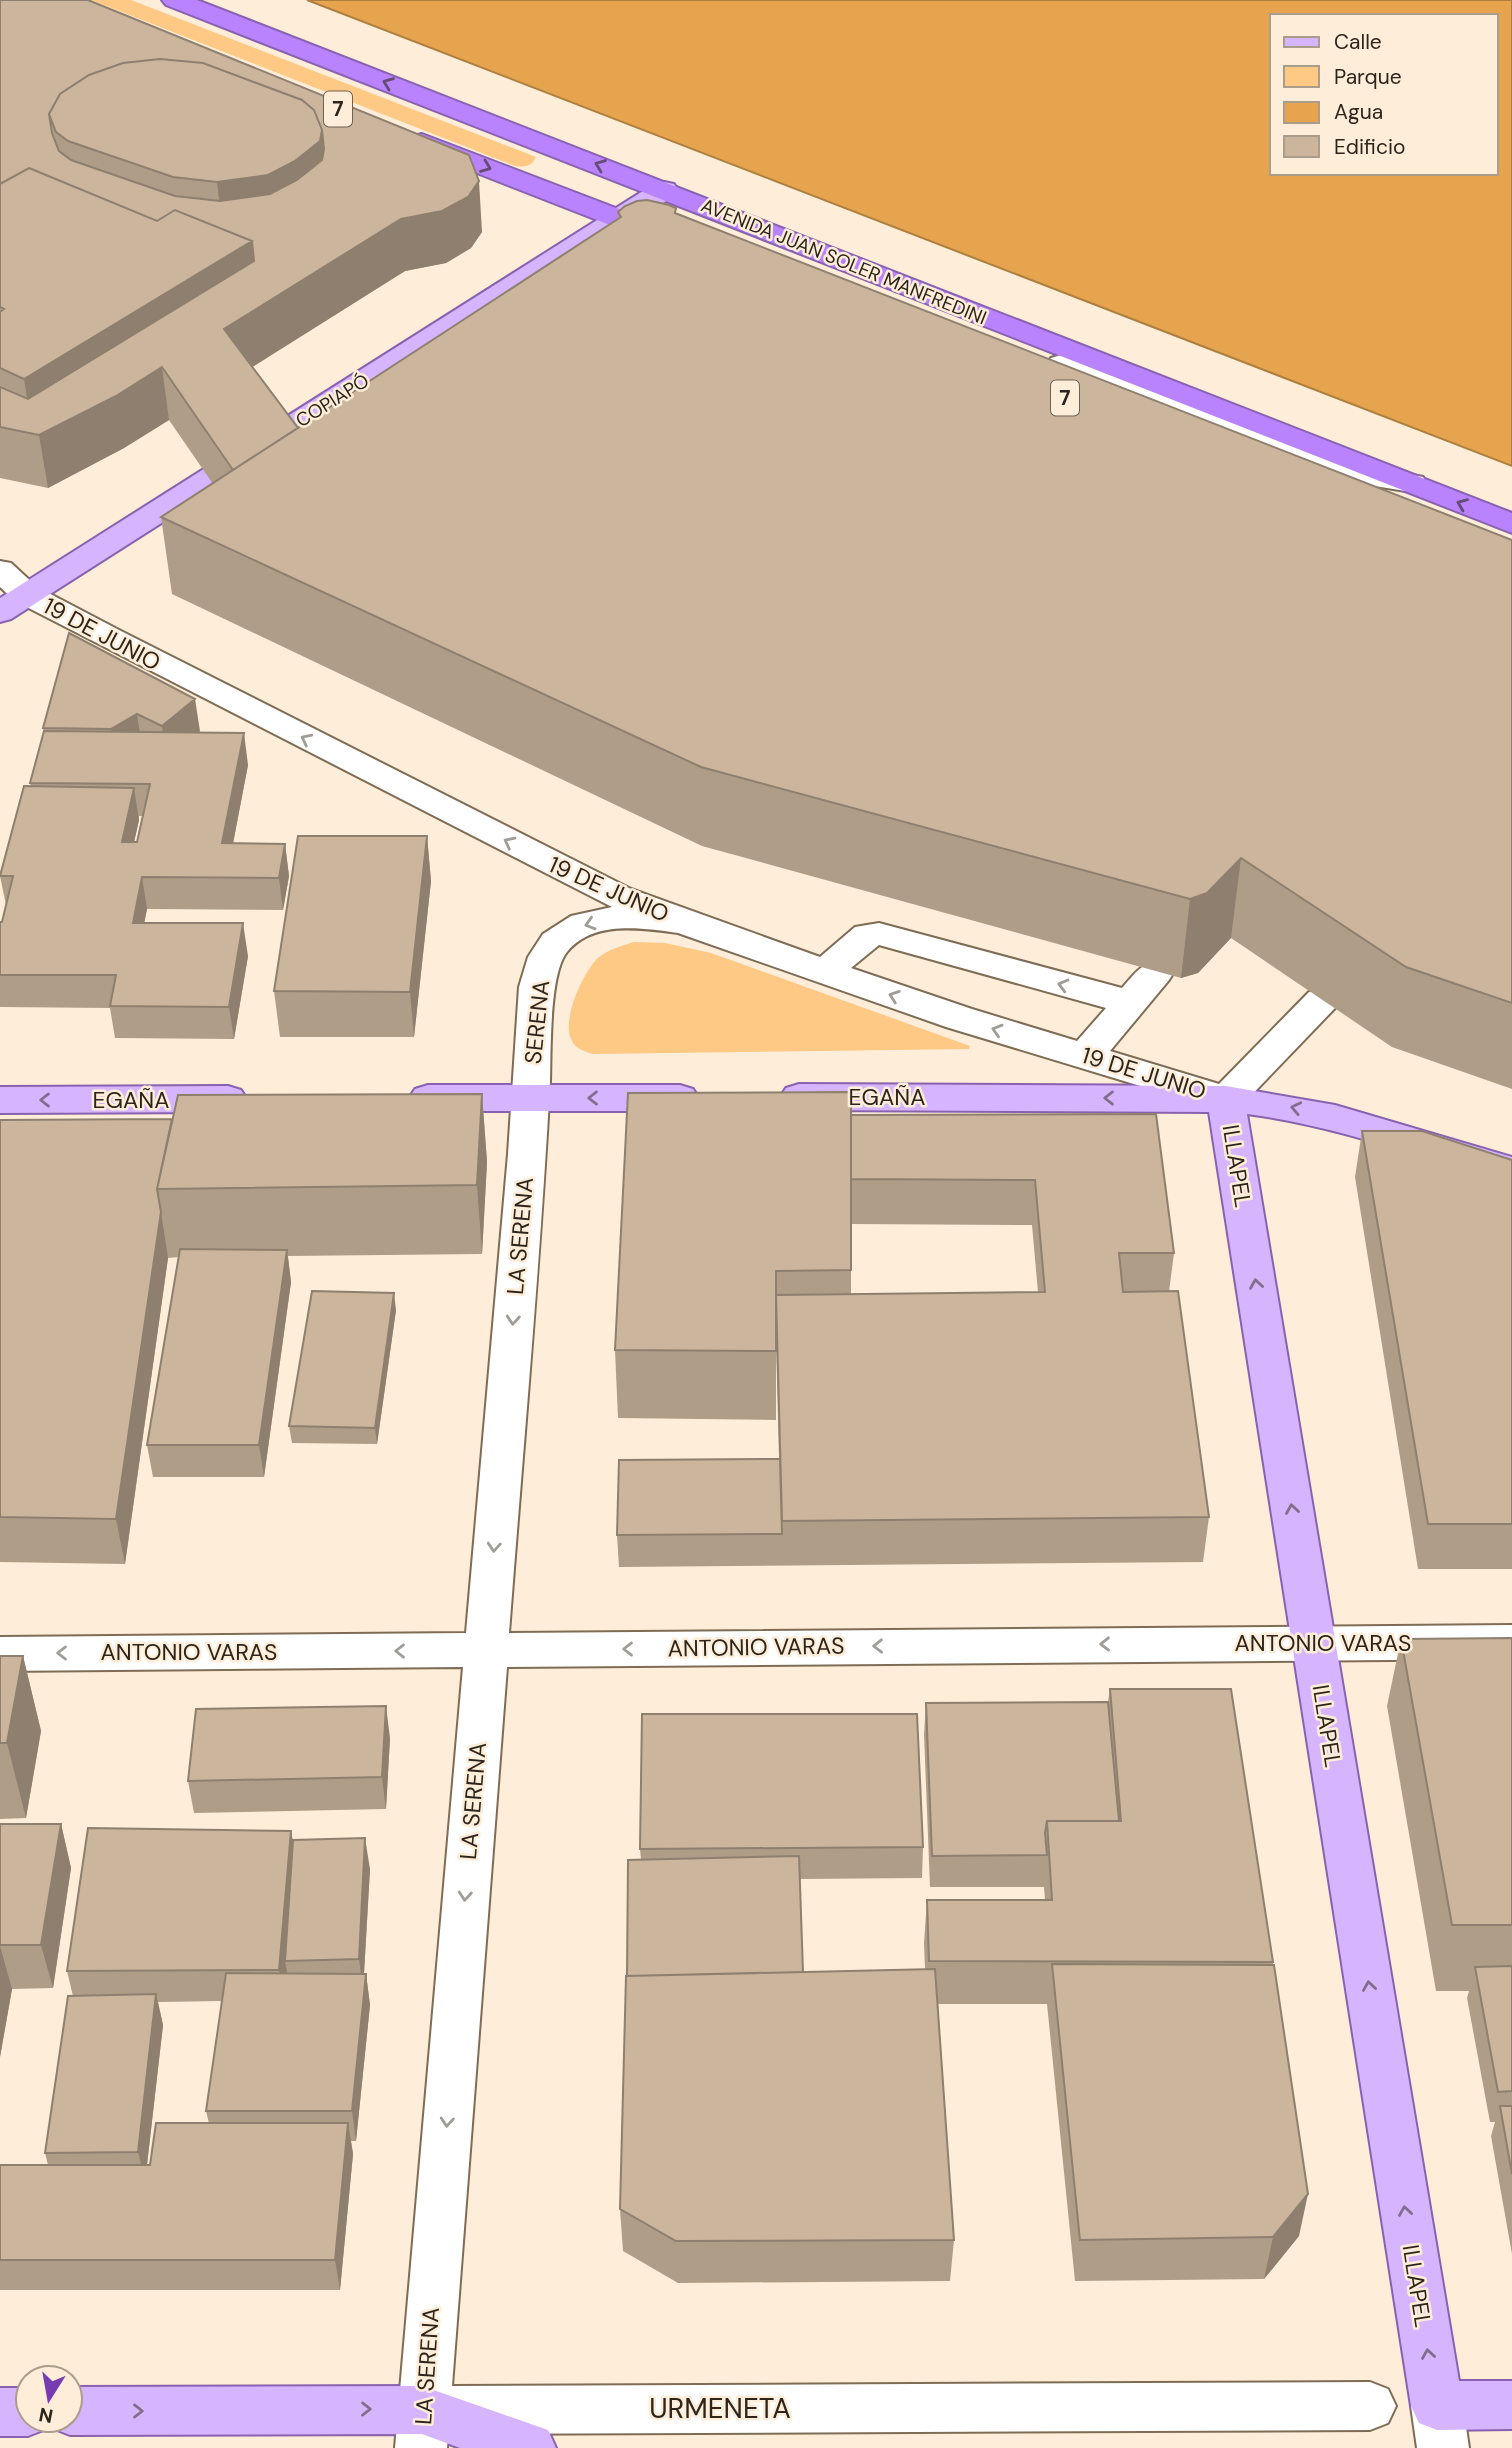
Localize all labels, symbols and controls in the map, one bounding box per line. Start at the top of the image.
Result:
legend [1270,14,1498,175]
text: Calle [1334,28,1382,56]
text: Parque [1334,63,1402,91]
one-way arrow [383,77,395,91]
road number: 7 [324,92,352,126]
text: Agua [1334,98,1383,126]
text: Edificio [1334,133,1405,161]
one-way arrow [480,159,492,173]
one-way arrow [595,160,607,174]
street label: AVENIDA JUAN SOLER MANFREDINI [697,193,990,330]
street label: COPIAPÓ [291,368,374,433]
road number: 7 [1051,380,1079,416]
one-way arrow [1457,498,1469,512]
street label: 19 DE JUNIO [38,591,166,677]
one-way arrow [301,733,313,747]
one-way arrow [504,837,516,851]
street label: 19 DE JUNIO [544,849,674,929]
one-way arrow [585,915,597,930]
one-way arrow [1057,978,1069,993]
street label: SERENA [518,979,556,1065]
one-way arrow [888,990,900,1005]
one-way arrow [991,1023,1003,1038]
street label: 19 DE JUNIO [1078,1040,1210,1106]
street label: EGAÑA [849,1082,925,1112]
street label: EGAÑA [93,1085,169,1115]
one-way arrow [587,1090,597,1106]
one-way arrow [1103,1090,1114,1106]
one-way arrow [40,1092,50,1108]
one-way arrow [1290,1101,1302,1116]
street label: ILLAPEL [1216,1122,1258,1210]
street label: LA SERENA [500,1176,540,1296]
one-way arrow [1249,1278,1264,1290]
one-way arrow [506,1315,521,1326]
one-way arrow [1285,1503,1300,1515]
one-way arrow [487,1541,502,1552]
street label: ANTONIO VARAS [1235,1628,1411,1658]
street label: ANTONIO VARAS [667,1630,845,1664]
one-way arrow [1099,1636,1110,1652]
street label: ANTONIO VARAS [101,1637,277,1667]
one-way arrow [872,1638,883,1654]
one-way arrow [622,1641,632,1657]
one-way arrow [394,1643,405,1658]
one-way arrow [56,1645,66,1661]
street label: ILLAPEL [1306,1682,1348,1770]
street label: LA SERENA [453,1741,493,1861]
one-way arrow [458,1890,473,1901]
one-way arrow [1362,1980,1377,1992]
one-way arrow [440,2117,455,2128]
one-way arrow [1398,2205,1413,2217]
street label: ILLAPEL [1396,2242,1438,2330]
street label: LA SERENA [408,2306,446,2426]
one-way arrow [1421,2348,1436,2360]
north arrow [14,2364,84,2434]
street label: URMENETA [649,2390,791,2427]
text: N [37,2402,55,2429]
one-way arrow [360,2402,371,2417]
one-way arrow [133,2403,144,2419]

